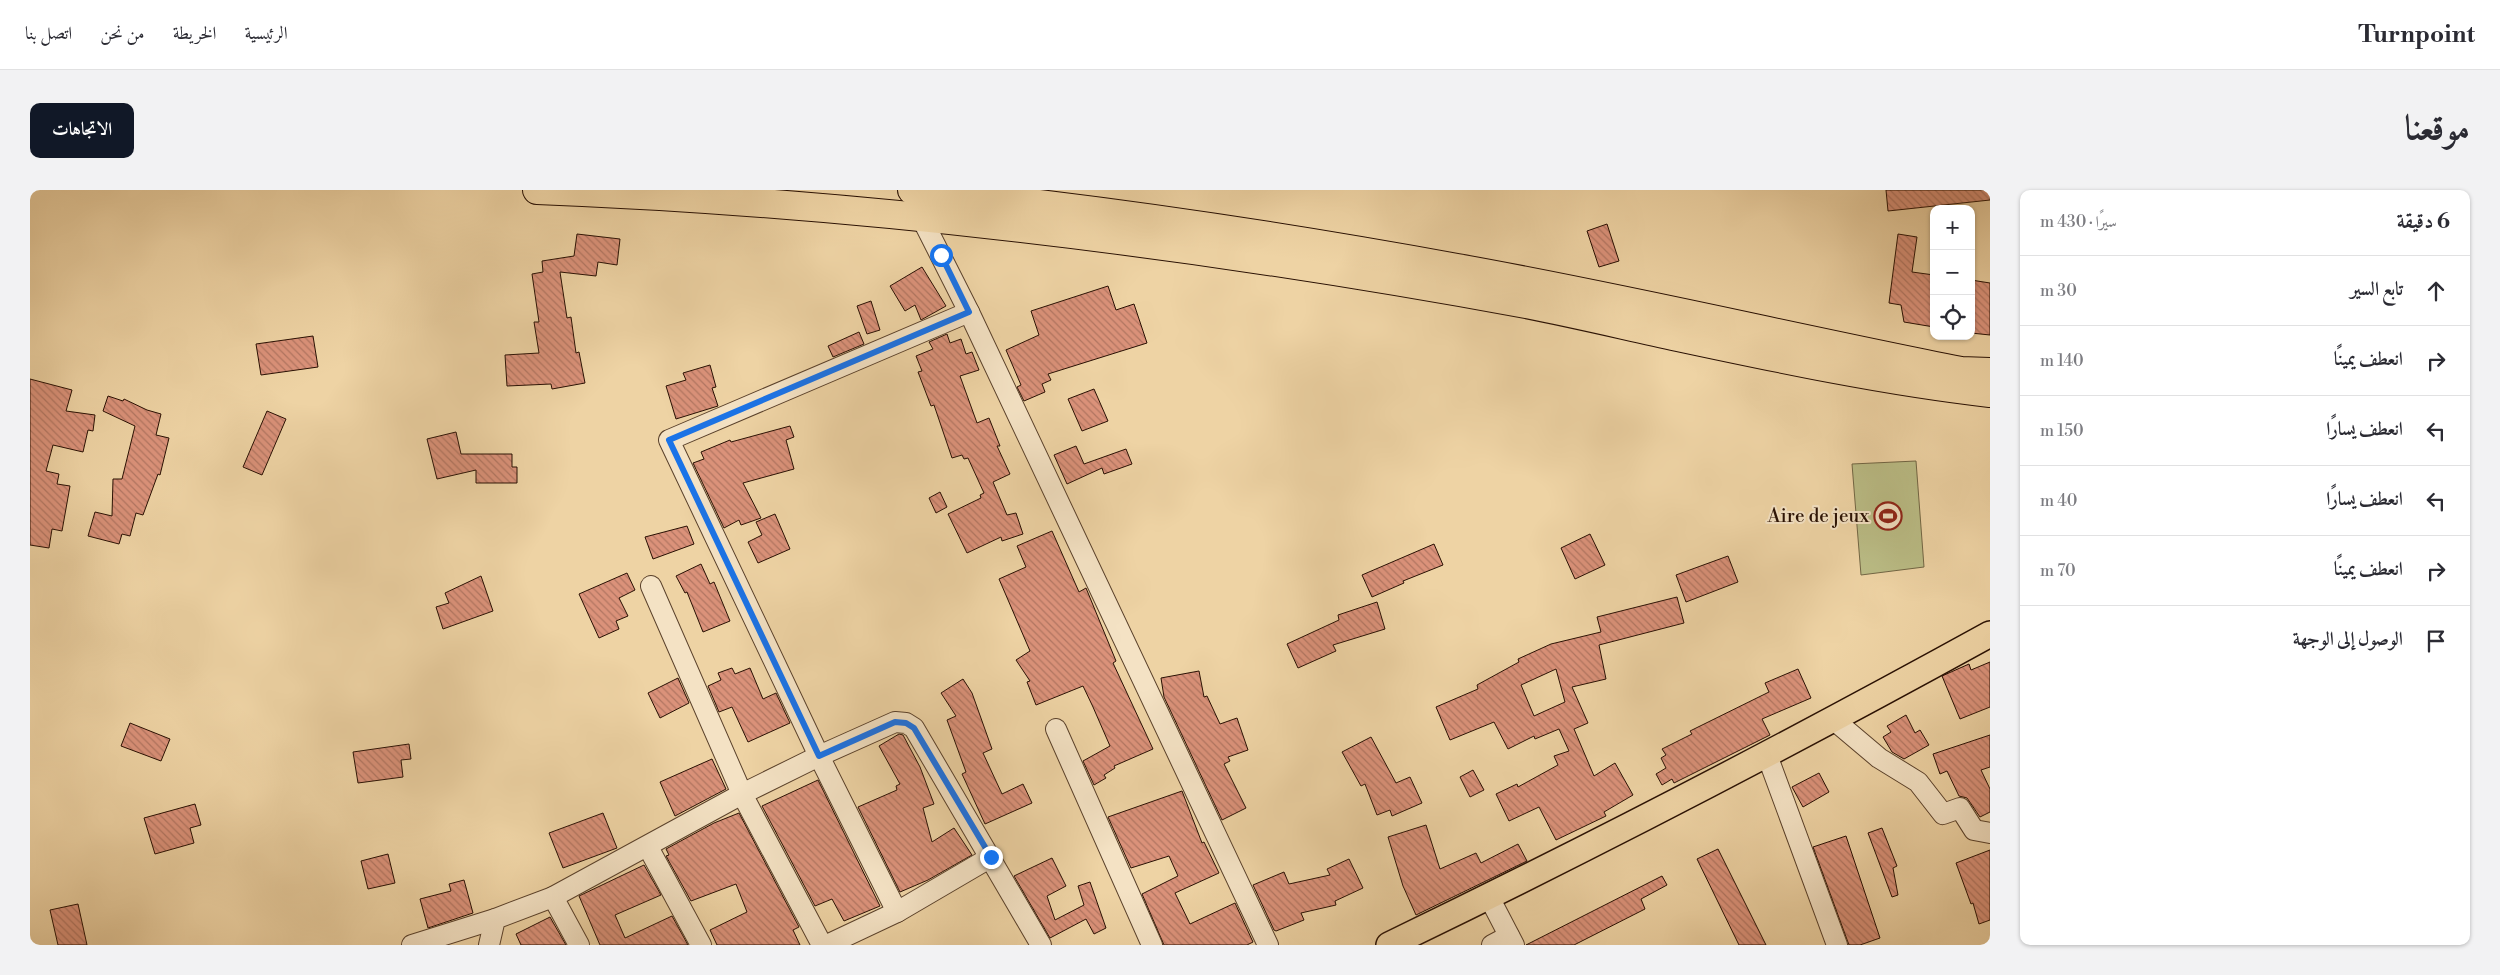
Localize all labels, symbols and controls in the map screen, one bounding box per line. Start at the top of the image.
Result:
text: Turnpoint [2358,20,2475,50]
text: اتصل بنا [25,22,72,45]
text: من نحن [100,22,145,45]
text: الخريطة [173,22,216,45]
text: الرئيسية [244,22,288,45]
button: الاتجاهات [30,103,134,158]
text: موقعنا [2405,107,2470,150]
map controls [1930,205,1975,340]
button: + [1930,205,1975,250]
text: 6 دقيقة [2397,209,2450,235]
text: سيرًا · 430 m [2040,212,2117,232]
route start [930,244,953,267]
button: − [1930,250,1975,295]
text: تابع السير [2350,277,2403,301]
icon: ahead [2422,277,2450,305]
text: 30 m [2040,281,2077,301]
button: locate [1930,295,1975,340]
text: انعطف يمينًا [2334,347,2403,371]
icon: right [2422,347,2450,375]
text: 140 m [2040,351,2084,371]
text: انعطف يسارًا [2326,417,2403,441]
icon: left [2422,417,2450,445]
text: 150 m [2040,421,2084,441]
text: انعطف يسارًا [2326,487,2403,511]
icon: left [2422,487,2450,515]
text: 40 m [2040,491,2077,511]
sports icon: Aire de jeux [1873,501,1903,531]
place label: Aire de jeux [1767,504,1869,528]
text: انعطف يمينًا [2334,557,2403,581]
icon: right [2422,557,2450,585]
text: 70 m [2040,561,2076,581]
text: الوصول إلى الوجهة [2293,627,2403,651]
icon: arrive [2422,627,2450,655]
route end [980,846,1003,869]

